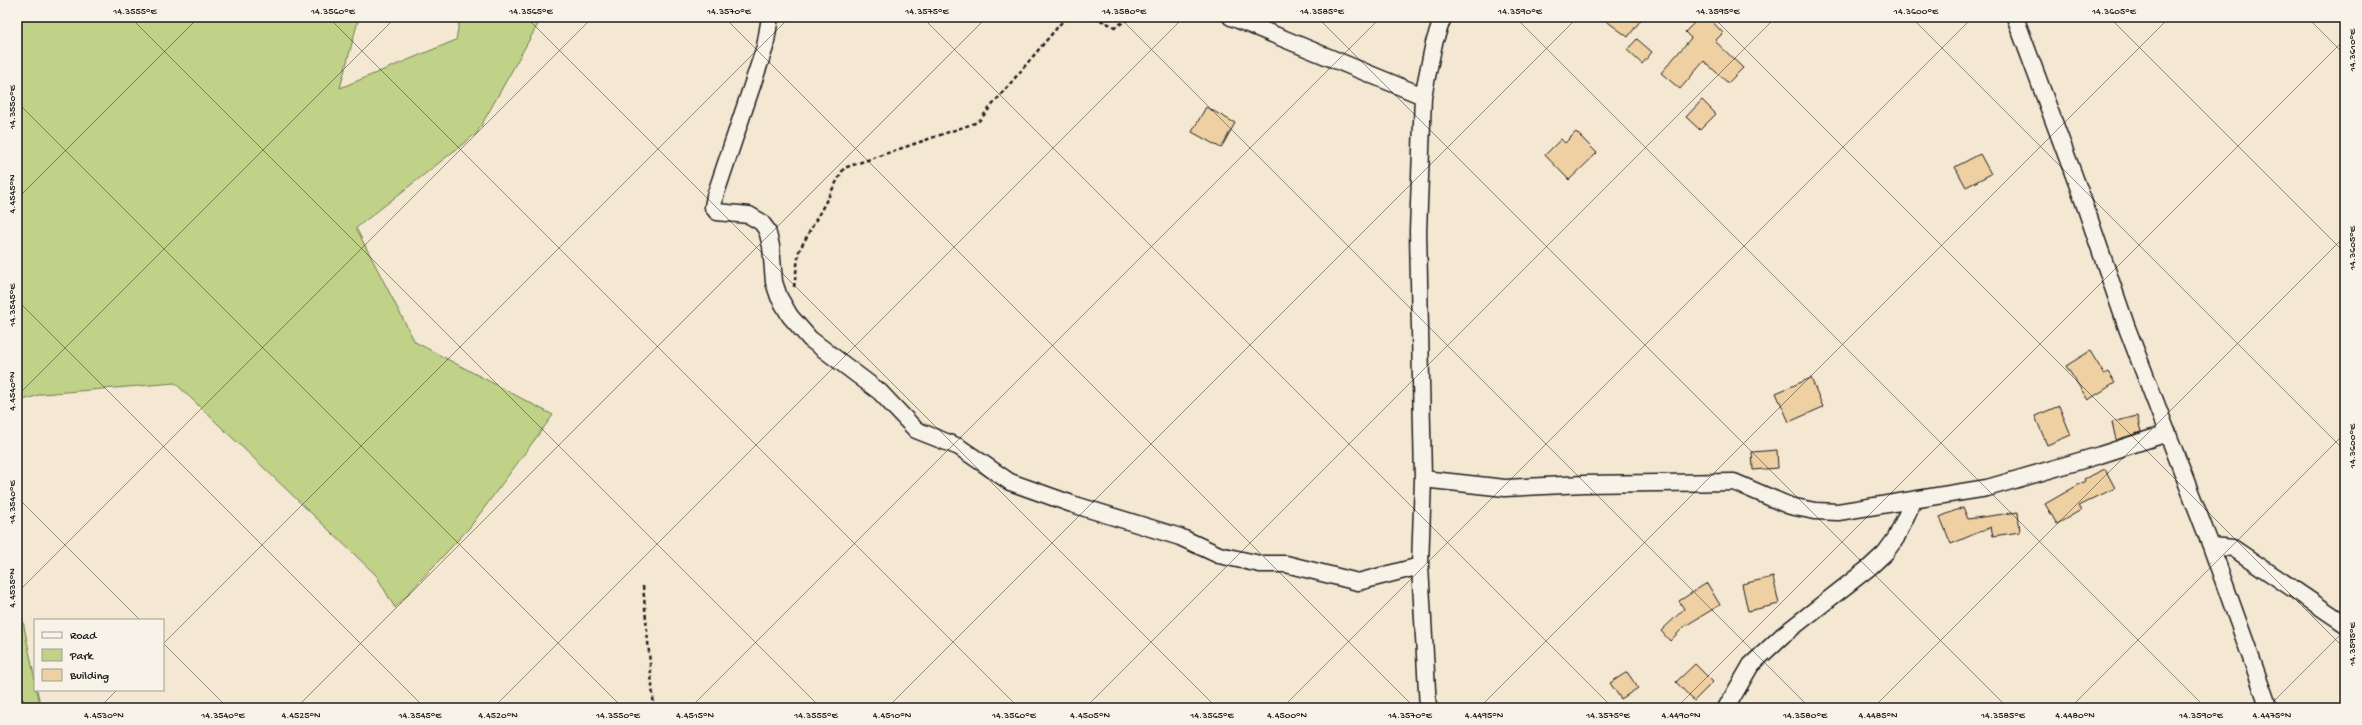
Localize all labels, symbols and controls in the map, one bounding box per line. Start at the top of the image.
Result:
text: 14.3555°E [112,6,158,18]
text: 14.3560°E [310,6,356,18]
text: 14.3565°E [508,6,553,18]
text: 14.3570°E [706,6,752,18]
text: 14.3575°E [904,6,950,18]
text: 14.3580°E [1101,6,1147,18]
text: 14.3585°E [1299,6,1345,18]
text: 14.3590°E [1497,6,1543,18]
text: 14.3595°E [1695,6,1740,18]
text: 14.3600°E [1893,6,1939,18]
text: 14.3605°E [2091,6,2137,18]
text: 14.3610°E [2347,28,2359,72]
text: 14.3550°E [7,84,19,130]
text: 4.4545°N [7,174,19,213]
text: 14.3605°E [2347,225,2359,271]
text: 14.3545°E [7,283,19,328]
text: 4.4540°N [7,371,19,411]
text: 14.3600°E [2347,423,2359,469]
text: 14.3540°E [7,479,19,525]
text: 4.4535°N [7,568,19,608]
legend [34,619,164,691]
text: 14.3595°E [2347,622,2359,667]
text: Road [70,630,97,644]
text: Park [69,650,95,664]
text: Building [69,670,109,684]
text: 4.4530°N [84,710,124,722]
text: 14.3540°E [200,710,246,722]
text: 4.4525°N [281,710,321,722]
text: 14.3545°E [397,710,442,722]
text: 4.4520°N [478,710,518,722]
text: 14.3550°E [595,710,641,722]
text: 4.4515°N [676,710,715,722]
text: 14.3555°E [793,710,839,722]
text: 4.4510°N [873,710,912,722]
text: 14.3560°E [991,710,1037,722]
text: 4.4505°N [1070,710,1110,722]
text: 14.3565°E [1189,710,1234,722]
text: 4.4500°N [1267,710,1308,722]
text: 14.3570°E [1387,710,1433,722]
text: 4.4495°N [1465,710,1504,722]
text: 14.3575°E [1585,710,1631,722]
text: 4.4490°N [1661,710,1701,722]
text: 14.3580°E [1782,710,1828,722]
text: 4.4485°N [1858,710,1898,722]
text: 14.3585°E [1980,710,2026,722]
text: 4.4480°N [2055,710,2095,722]
text: 14.3590°E [2178,710,2224,722]
text: 4.4475°N [2253,710,2292,722]

